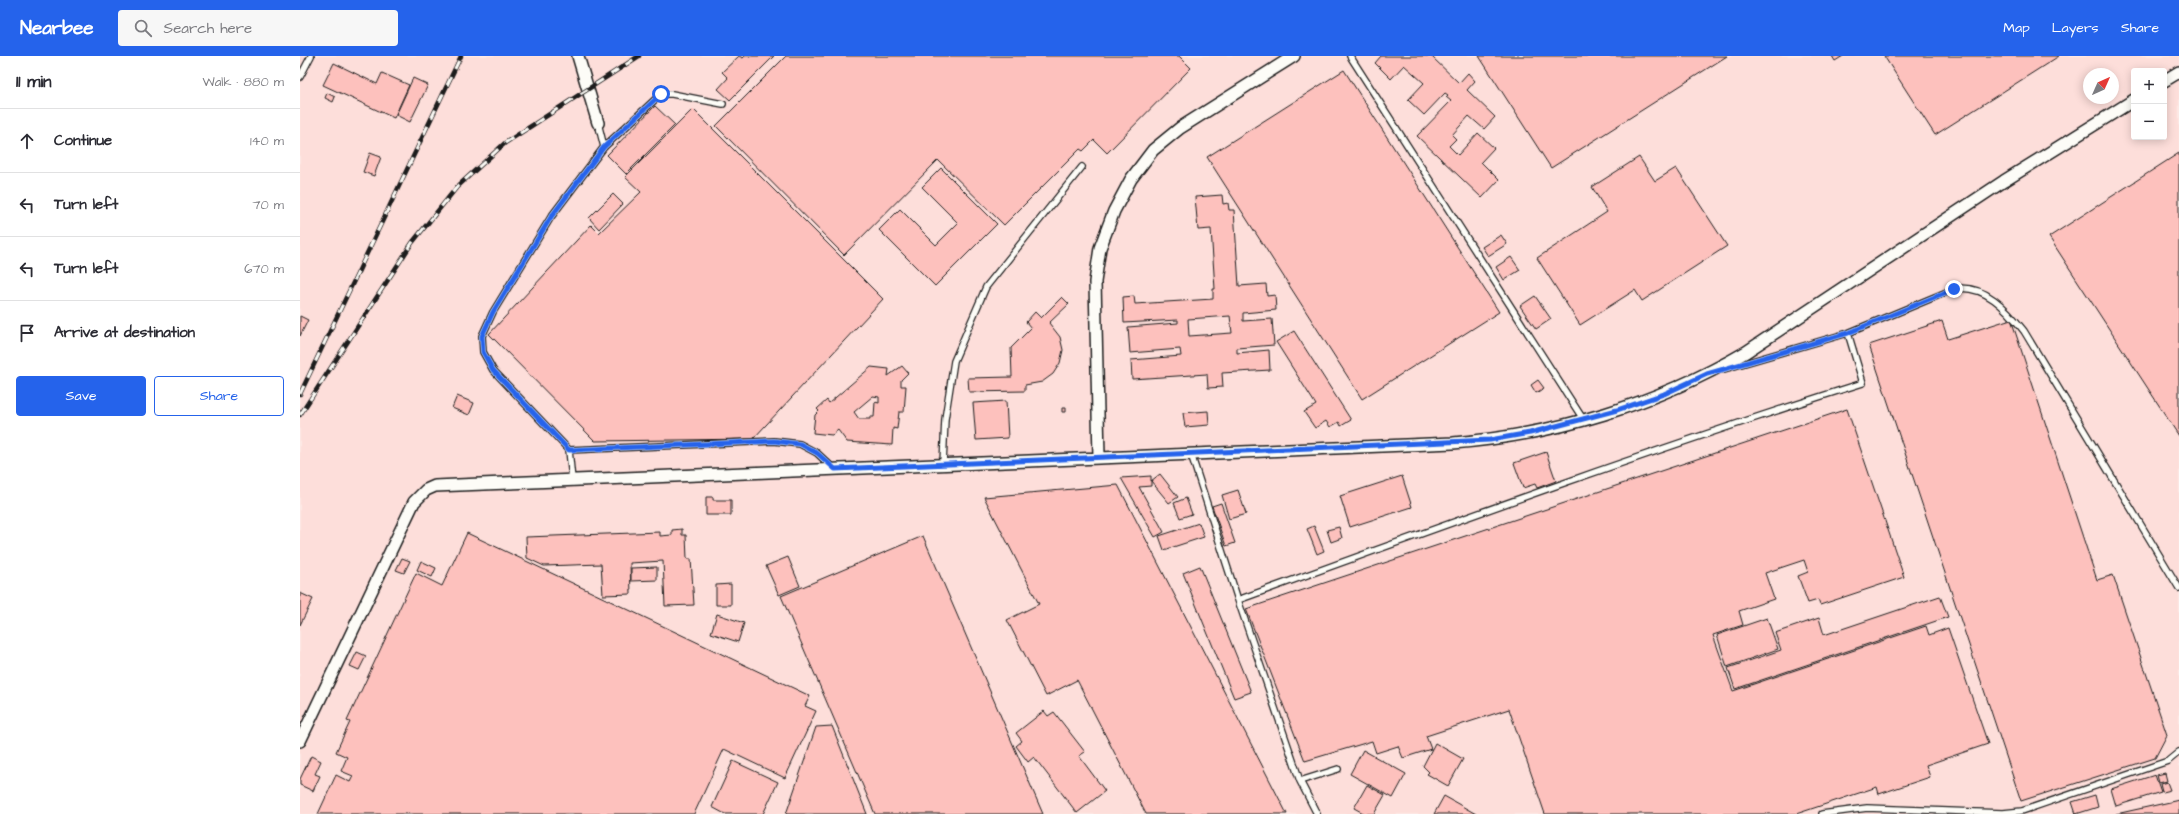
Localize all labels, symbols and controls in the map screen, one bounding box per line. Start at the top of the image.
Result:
search box [118,10,398,46]
text: Nearbee [20,15,94,42]
icon: search [132,17,154,39]
text: Search here [164,18,252,39]
text: Map [2003,18,2030,38]
text: Layers [2052,18,2099,38]
text: Share [2121,18,2159,38]
north arrow [2083,68,2119,104]
map controls [2131,68,2167,140]
button: + [2131,68,2167,104]
text: 11 min [16,70,51,94]
text: Walk · 880 m [203,73,284,91]
route start [652,85,670,103]
button: − [2131,104,2167,140]
icon: ahead [16,130,38,152]
text: Continue [54,130,112,151]
text: 140 m [250,132,284,150]
icon: left [16,194,38,216]
text: Turn left [54,194,118,215]
text: 70 m [252,196,284,214]
icon: left [16,258,38,280]
text: Turn left [54,258,118,279]
text: 670 m [244,260,284,278]
route end [1945,280,1963,298]
icon: arrive [16,322,38,344]
text: Arrive at destination [54,322,195,343]
button: Save [16,376,146,416]
button: Share [154,376,284,416]

